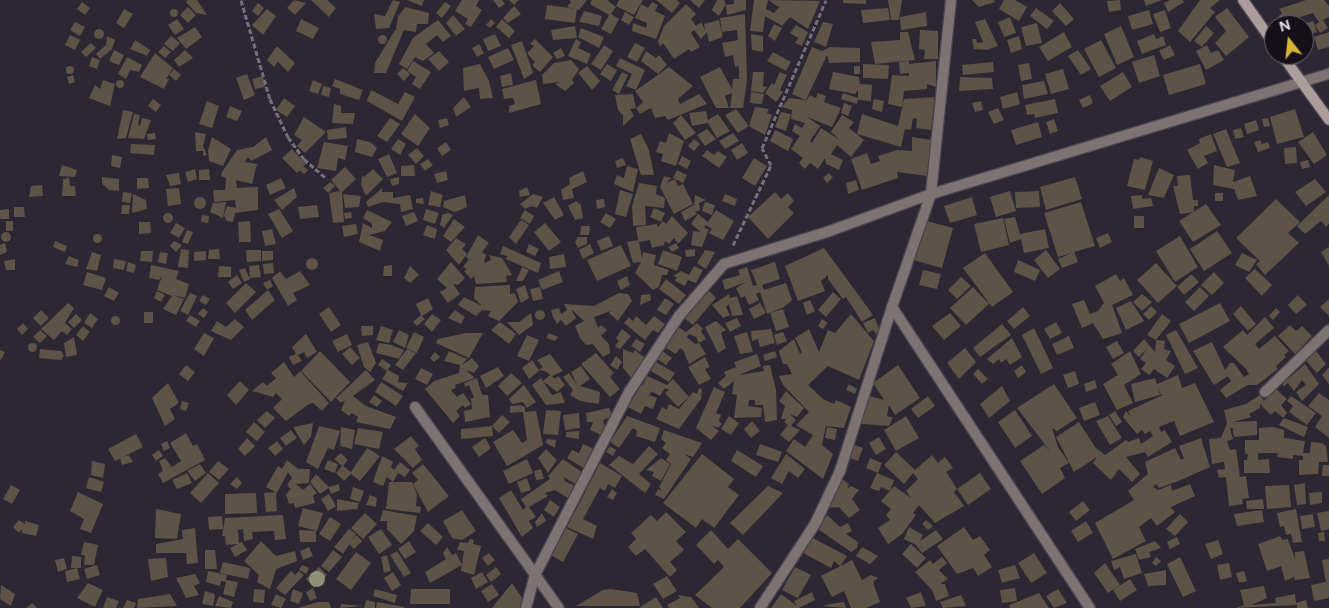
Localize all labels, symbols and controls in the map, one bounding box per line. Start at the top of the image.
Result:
north arrow [1264,15,1314,65]
text: N [1277,16,1293,36]

